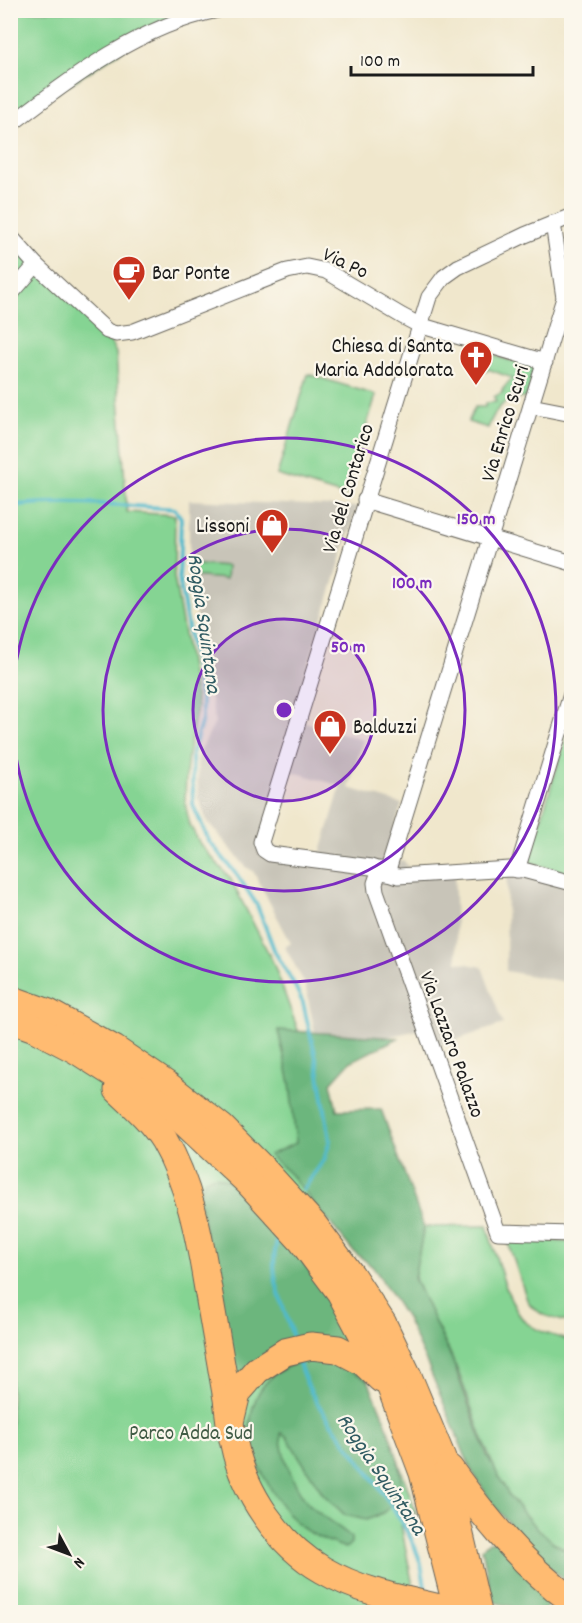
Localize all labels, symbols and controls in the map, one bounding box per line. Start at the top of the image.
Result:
scale bar [351,39,532,77]
text: 100 m [360,50,400,75]
street label: Via Po [317,241,373,288]
cafe icon: Bar Ponte [111,254,147,301]
place label: Bar Ponte [152,260,230,290]
place label: Chiesa di Santa Maria Addolorata [314,333,454,387]
church icon: Chiesa di Santa Maria Addolorata [458,339,494,386]
street label: Via Enrico Scuri [475,362,539,486]
street label: Via del Contarico [316,420,384,557]
shop icon: Lissoni [254,507,290,554]
text: 150 m [457,508,495,533]
place label: Lissoni [196,513,249,543]
water label: Roggia Squintana [177,551,228,697]
text: 100 m [392,572,432,597]
text: 50 m [331,636,365,661]
centre of rings [274,700,294,720]
shop icon: Balduzzi [312,708,348,755]
place label: Balduzzi [353,714,417,744]
street label: Via Lazzaro Palazzo [410,967,491,1123]
water label: Roggia Squintana [328,1408,433,1544]
park label: Parco Adda Sud [129,1420,253,1450]
north arrow [39,1524,99,1584]
text: N [67,1552,90,1573]

